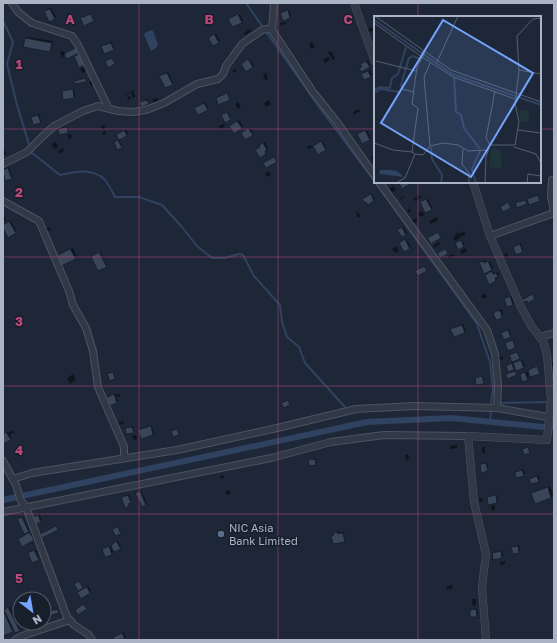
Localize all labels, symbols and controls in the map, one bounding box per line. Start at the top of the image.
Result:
text: A [65,11,75,27]
text: B [204,11,214,27]
text: C [343,11,353,27]
inset map [374,16,541,183]
text: 1 [16,56,23,72]
text: 2 [15,184,23,200]
text: 3 [15,313,23,329]
text: 4 [15,442,23,458]
place label: NIC Asia Bank Limited [229,521,298,547]
marker: NIC Asia Bank Limited [216,529,226,539]
text: 5 [15,570,23,586]
north arrow [12,591,52,631]
text: N [30,612,44,628]

